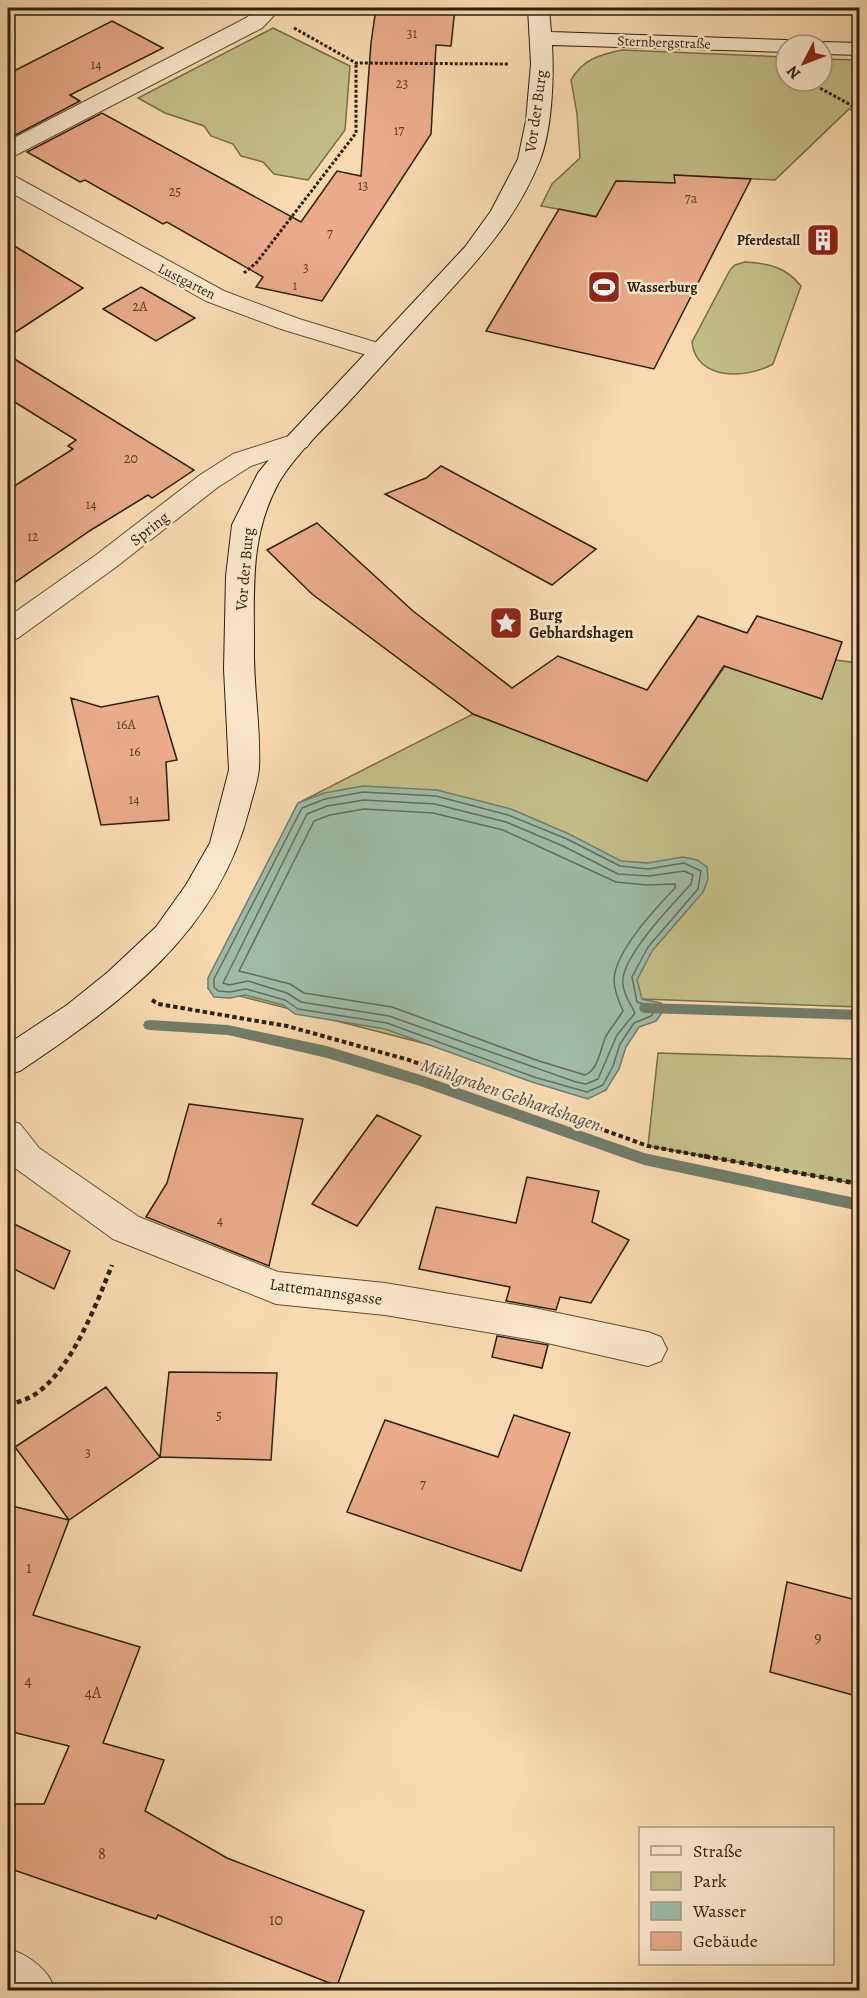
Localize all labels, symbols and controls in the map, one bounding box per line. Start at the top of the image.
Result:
house number: 31 [407,24,418,43]
street label: Sternbergstraße [617,31,711,54]
north arrow [774,33,834,93]
house number: 14 [90,55,102,74]
text: N [781,60,806,84]
street label: Vor der Burg [519,68,553,155]
house number: 23 [396,74,408,93]
house number: 17 [394,121,404,140]
house number: 13 [358,176,368,195]
house number: 25 [169,182,181,201]
house number: 7a [685,189,698,208]
building icon: Pferdestall [805,222,841,258]
house number: 7 [327,224,333,243]
place label: Pferdestall [737,231,800,250]
house number: 3 [303,258,309,277]
street label: Lustgarten [155,259,219,304]
sports icon: Wasserburg [586,269,622,305]
house number: 1 [293,276,298,295]
place label: Wasserburg [626,278,698,297]
house number: 2A [133,297,148,316]
house number: 20 [124,449,138,468]
house number: 14 [85,495,97,514]
street label: Spring [125,506,174,551]
house number: 12 [27,527,39,546]
street label: Vor der Burg [230,527,260,613]
place label: Burg Gebhardshagen [529,604,634,644]
place icon: Burg Gebhardshagen [488,605,524,641]
house number: 16A [116,715,137,734]
house number: 16 [129,742,141,761]
house number: 14 [128,790,140,809]
water label: Mühlgraben Gebhardshagen [418,1053,604,1137]
house number: 4 [217,1211,223,1230]
street label: Lattemannsgasse [268,1273,384,1311]
house number: 5 [216,1406,222,1425]
house number: 3 [85,1443,91,1462]
house number: 7 [420,1475,426,1494]
house number: 1 [26,1557,32,1579]
house number: 9 [814,1627,822,1649]
house number: 4 [24,1670,32,1692]
house number: 4A [85,1682,102,1704]
legend [639,1827,834,1965]
text: Straße [693,1839,742,1863]
house number: 8 [98,1843,106,1865]
text: Park [693,1869,727,1893]
text: Wasser [692,1899,746,1923]
house number: 10 [269,1909,283,1931]
text: Gebäude [693,1929,758,1953]

